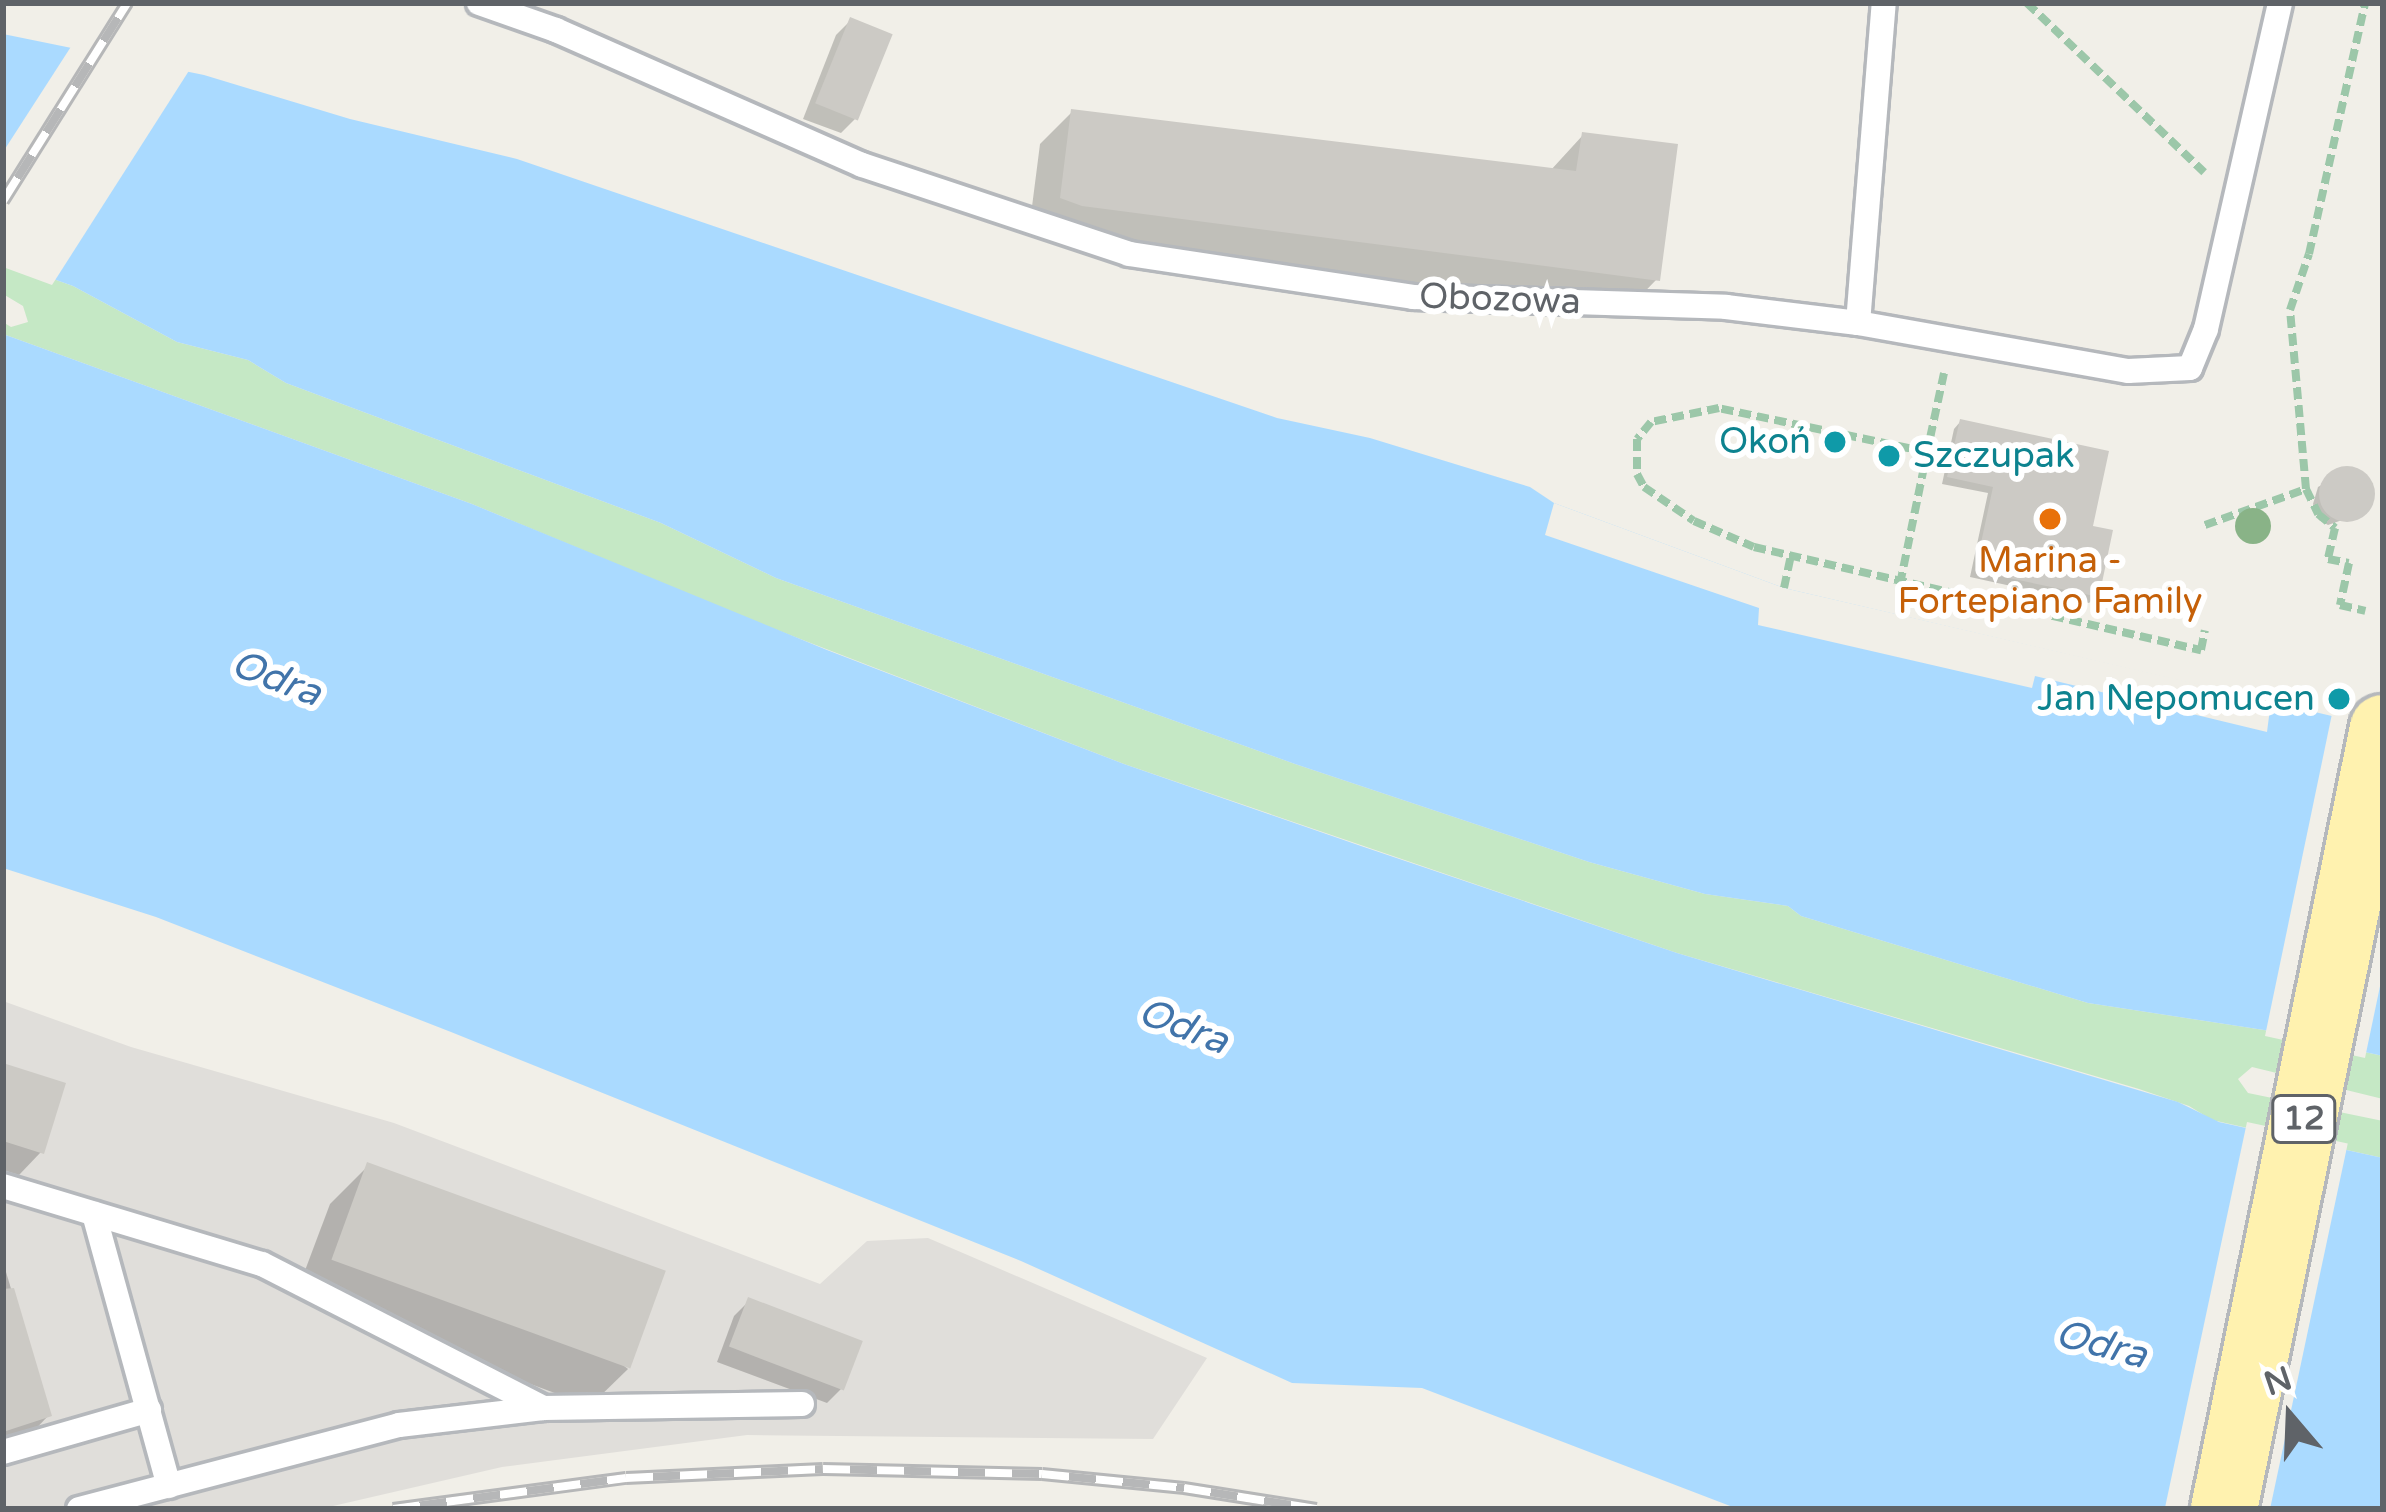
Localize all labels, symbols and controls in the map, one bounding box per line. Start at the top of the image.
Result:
street label: Obozowa [1418,275,1582,323]
place label: Okoń [1719,420,1811,464]
marker: Okoń [1822,429,1848,455]
place label: Szczupak [1913,434,2075,478]
marker: Szczupak [1876,443,1902,469]
marker: Marina - Fortepiano Family [2037,506,2063,532]
place label: Marina - Fortepiano Family [1898,538,2202,623]
water label: Odra [224,641,328,717]
place label: Jan Nepomucen [2037,677,2315,721]
marker: Jan Nepomucen [2326,686,2352,712]
water label: Odra [1131,989,1235,1065]
road number: 12 [2271,1092,2337,1146]
water label: Odra [2050,1310,2152,1380]
north arrow [2230,1356,2350,1476]
text: N [2259,1359,2297,1404]

